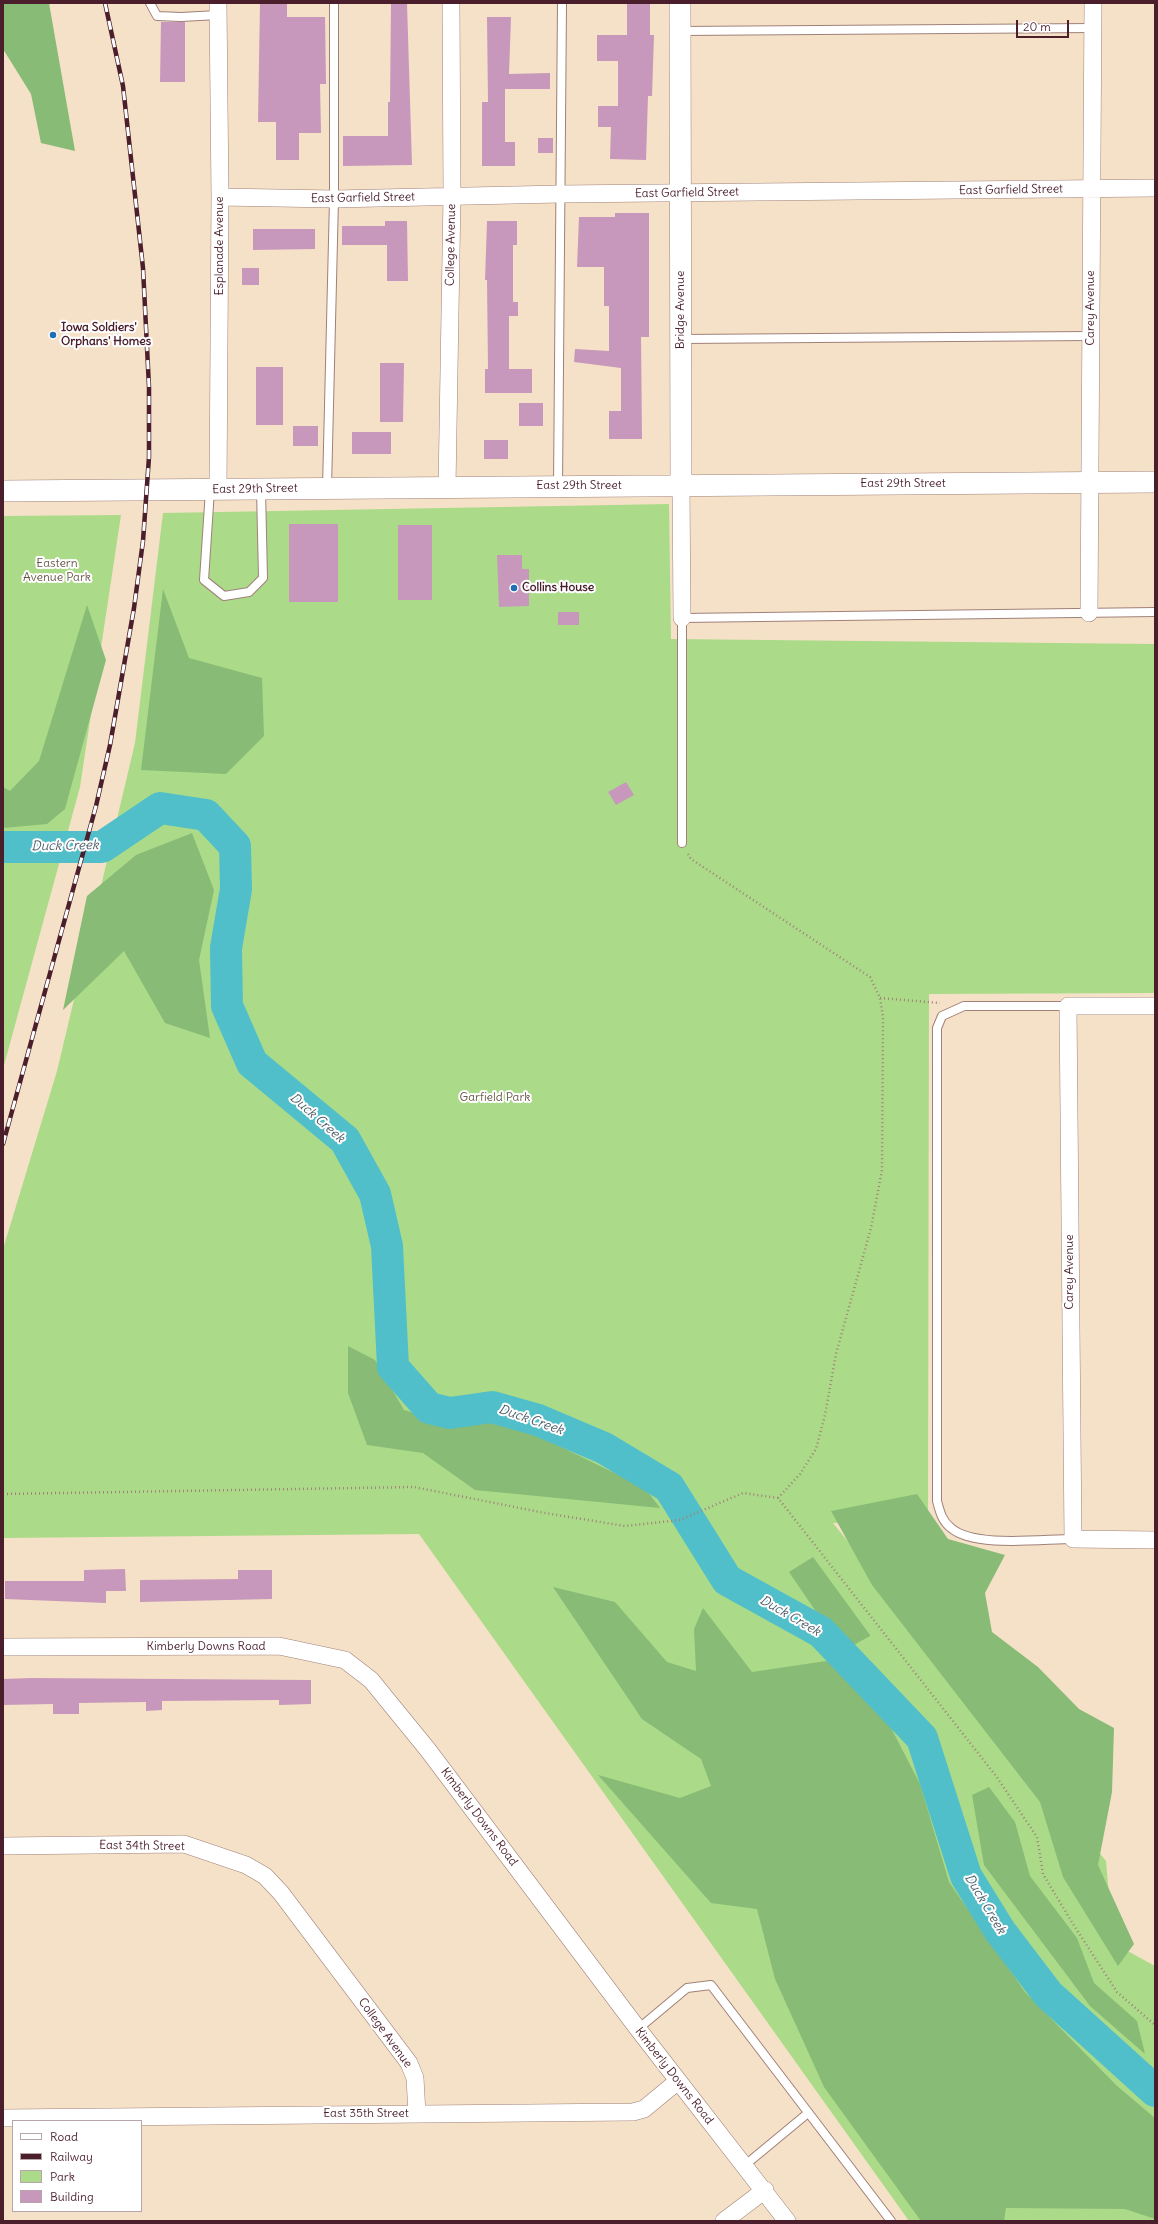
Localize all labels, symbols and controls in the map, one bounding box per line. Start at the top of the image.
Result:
scale bar [1018,12,1071,38]
text: 20 m [1023,19,1051,34]
street label: East Garfield Street [959,182,1063,198]
street label: East Garfield Street [635,185,739,201]
street label: East Garfield Street [311,190,415,206]
street label: Esplanade Avenue [213,196,227,296]
street label: College Avenue [443,204,459,286]
street label: Carey Avenue [1084,270,1098,346]
street label: Bridge Avenue [674,271,688,349]
place label: Iowa Soldiers' Orphans' Homes [61,321,151,349]
marker: Iowa Soldiers' Orphans' Homes [48,330,58,340]
street label: East 29th Street [860,477,946,491]
street label: East 29th Street [536,479,622,493]
street label: East 29th Street [212,481,298,497]
park label: Eastern Avenue Park [23,557,91,585]
place label: Collins House [522,581,594,595]
marker: Collins House [509,583,519,593]
water label: Duck Creek [31,838,99,854]
water label: Duck Creek [287,1090,347,1146]
park label: Garfield Park [460,1091,530,1105]
street label: Carey Avenue [1063,1234,1077,1310]
water label: Duck Creek [497,1402,565,1438]
water label: Duck Creek [757,1592,823,1640]
street label: Kimberly Downs Road [146,1640,266,1654]
street label: Kimberly Downs Road [437,1765,521,1869]
street label: East 34th Street [99,1838,185,1854]
water label: Duck Creek [961,1871,1009,1937]
street label: College Avenue [355,1995,415,2071]
street label: Kimberly Downs Road [632,2025,716,2127]
street label: East 35th Street [323,2107,409,2121]
legend [12,2120,142,2212]
text: Road [50,2129,78,2144]
text: Railway [50,2149,93,2164]
text: Park [50,2169,75,2184]
text: Building [50,2189,94,2204]

